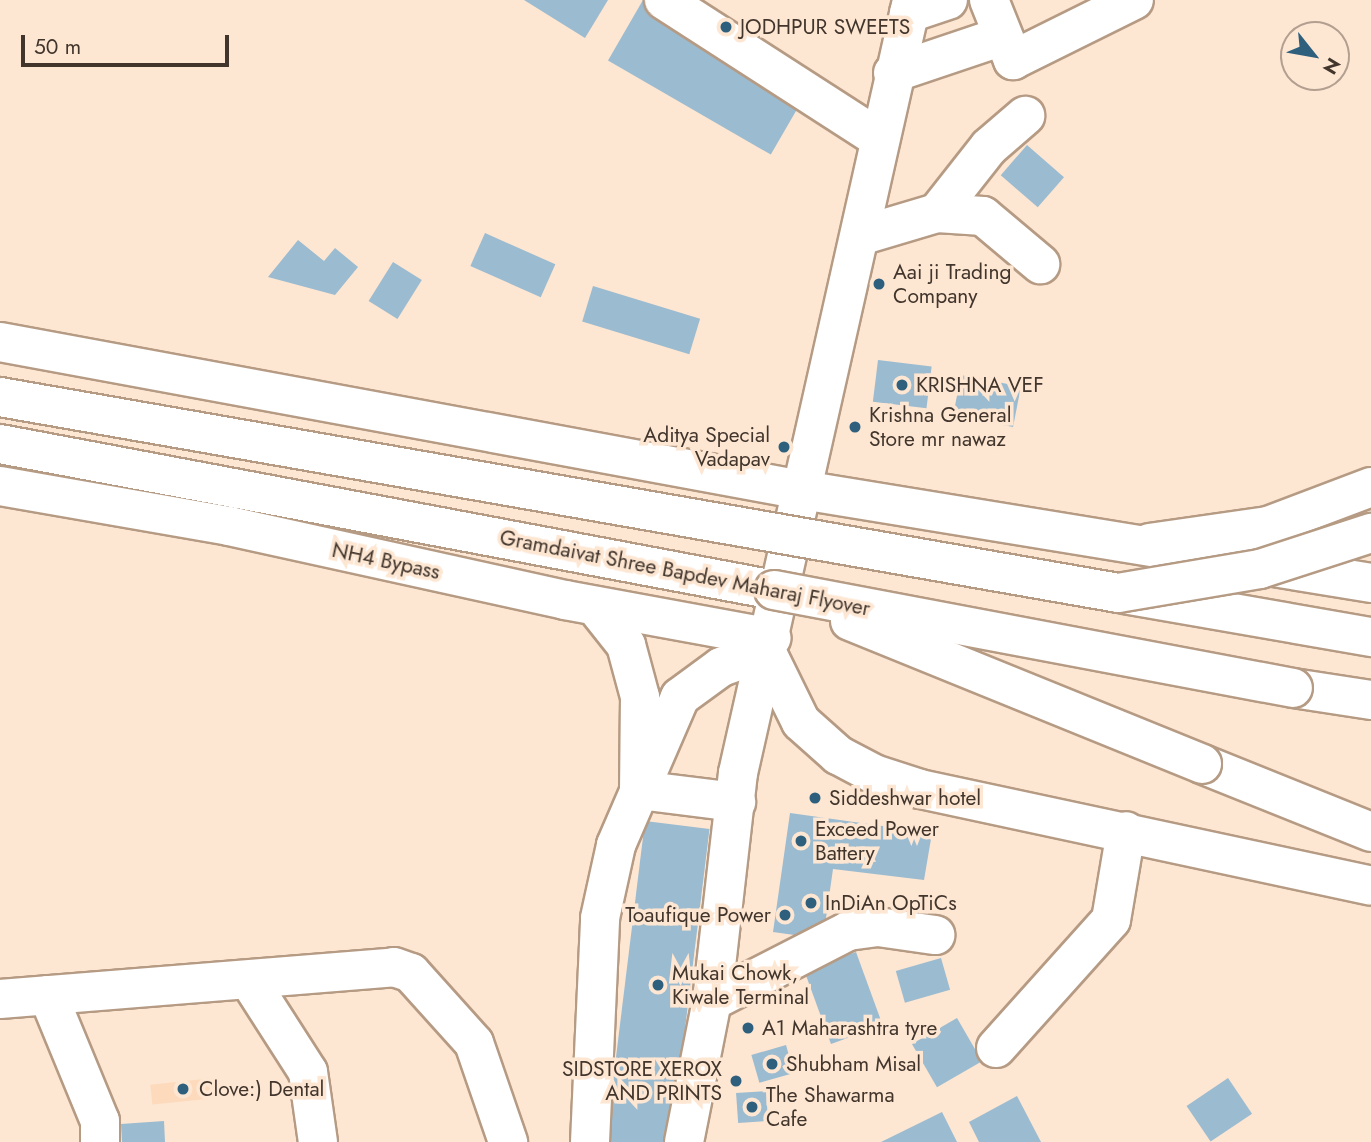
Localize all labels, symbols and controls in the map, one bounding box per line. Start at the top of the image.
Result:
place label: JODHPUR SWEETS [740,14,910,40]
marker: JODHPUR SWEETS [718,19,734,35]
scale bar [24,21,233,65]
north arrow [1280,21,1350,91]
text: 50 m [34,32,81,62]
text: N [1316,53,1347,79]
place label: Aai ji Trading Company [893,259,1012,309]
marker: Aai ji Trading Company [871,276,887,292]
place label: KRISHNA VEF [916,372,1044,398]
marker: KRISHNA VEF [894,377,910,393]
place label: Krishna General Store mr nawaz [869,402,1012,452]
marker: Krishna General Store mr nawaz [847,419,863,435]
place label: Aditya Special Vadapav [643,422,770,472]
marker: Aditya Special Vadapav [776,439,792,455]
street label: Gramdaivat Shree Bapdev Maharaj Flyover [498,525,872,621]
street label: NH4 Bypass [330,537,442,585]
place label: Siddeshwar hotel [829,785,981,811]
marker: Siddeshwar hotel [807,790,823,806]
place label: Exceed Power Battery [815,816,939,866]
marker: Exceed Power Battery [793,833,809,849]
place label: InDiAn OpTiCs [825,890,957,916]
marker: InDiAn OpTiCs [803,895,819,911]
place label: Toaufique Power [625,902,771,928]
marker: Toaufique Power [777,907,793,923]
place label: Mukai Chowk, Kiwale Terminal [672,960,809,1010]
marker: Mukai Chowk, Kiwale Terminal [650,977,666,993]
place label: A1 Maharashtra tyre [762,1015,937,1041]
marker: A1 Maharashtra tyre [740,1020,756,1036]
place label: Shubham Misal [786,1051,921,1077]
place label: SIDSTORE XEROX AND PRINTS [562,1056,722,1106]
marker: Shubham Misal [764,1056,780,1072]
marker: SIDSTORE XEROX AND PRINTS [728,1073,744,1089]
place label: Clove:) Dental [199,1076,324,1102]
marker: Clove:) Dental [173,1079,193,1099]
place label: The Shawarma Cafe [766,1082,894,1132]
marker: The Shawarma Cafe [744,1099,760,1115]

